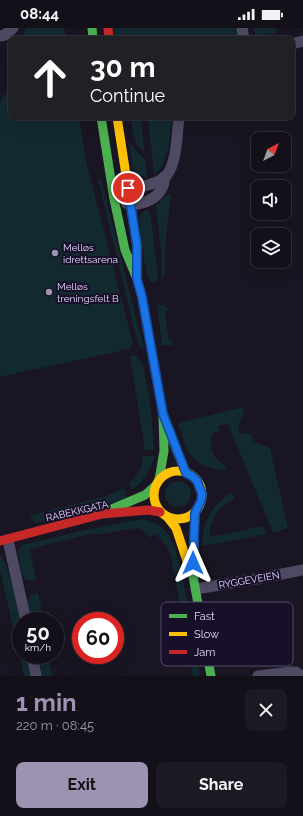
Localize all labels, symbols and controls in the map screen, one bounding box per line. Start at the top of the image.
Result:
text: 08:44 [20,5,59,23]
text: 30 m [90,51,156,84]
icon: ahead [24,52,76,104]
text: Continue [90,85,165,106]
north arrow [251,132,291,172]
map controls [251,132,291,268]
pin [111,171,145,205]
icon: arrive [117,177,139,199]
button: sound [251,180,291,220]
button: layers [251,228,291,268]
place label: Melløs idrettsarena [63,242,118,265]
marker: Melløs idrettsarena [50,248,60,258]
place label: Melløs treningsfelt B [57,281,119,304]
marker: Melløs treningsfelt B [44,287,54,297]
street label: RABEKKGATA [45,498,110,524]
position arrow [172,542,214,584]
street label: RYGGEVEIEN [218,569,280,591]
legend [161,602,293,666]
text: Fast [194,610,215,623]
speed limit sign: 60 [72,612,124,664]
text: 50 [26,621,50,645]
text: Slow [194,628,219,641]
text: km/h [25,642,51,653]
text: Jam [194,646,215,659]
text: 1 min [16,688,77,717]
button: close [245,689,287,731]
text: 220 m · 08:45 [16,718,94,733]
button: Exit [16,762,148,808]
button: Share [156,762,287,808]

